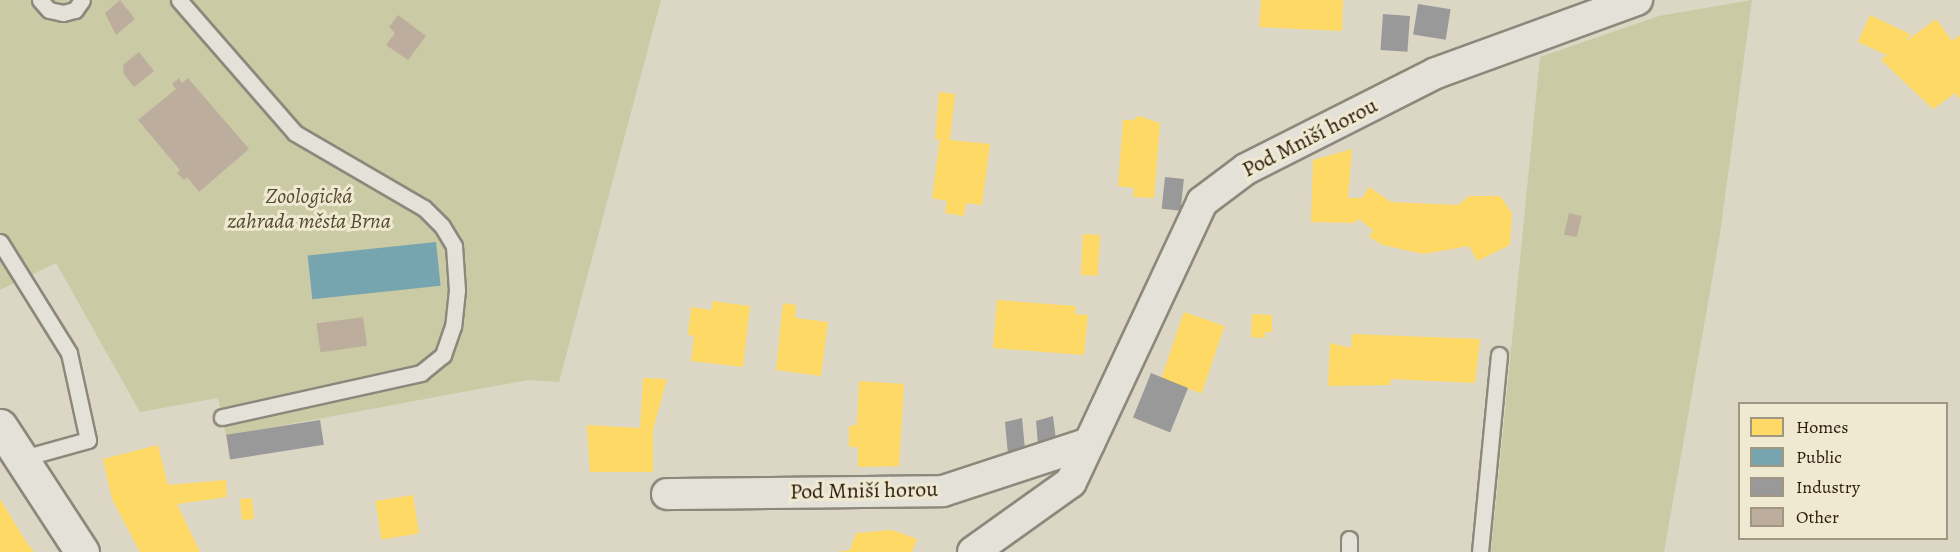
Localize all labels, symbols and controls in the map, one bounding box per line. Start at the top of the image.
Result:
street label: Pod Mniší horou [1238,93,1382,183]
park label: Zoologická zahrada města Brna [227,183,391,234]
legend [1738,402,1948,540]
text: Homes [1796,415,1848,439]
text: Public [1796,445,1842,469]
text: Industry [1796,475,1860,499]
street label: Pod Mniší horou [790,477,938,505]
text: Other [1796,505,1839,529]

